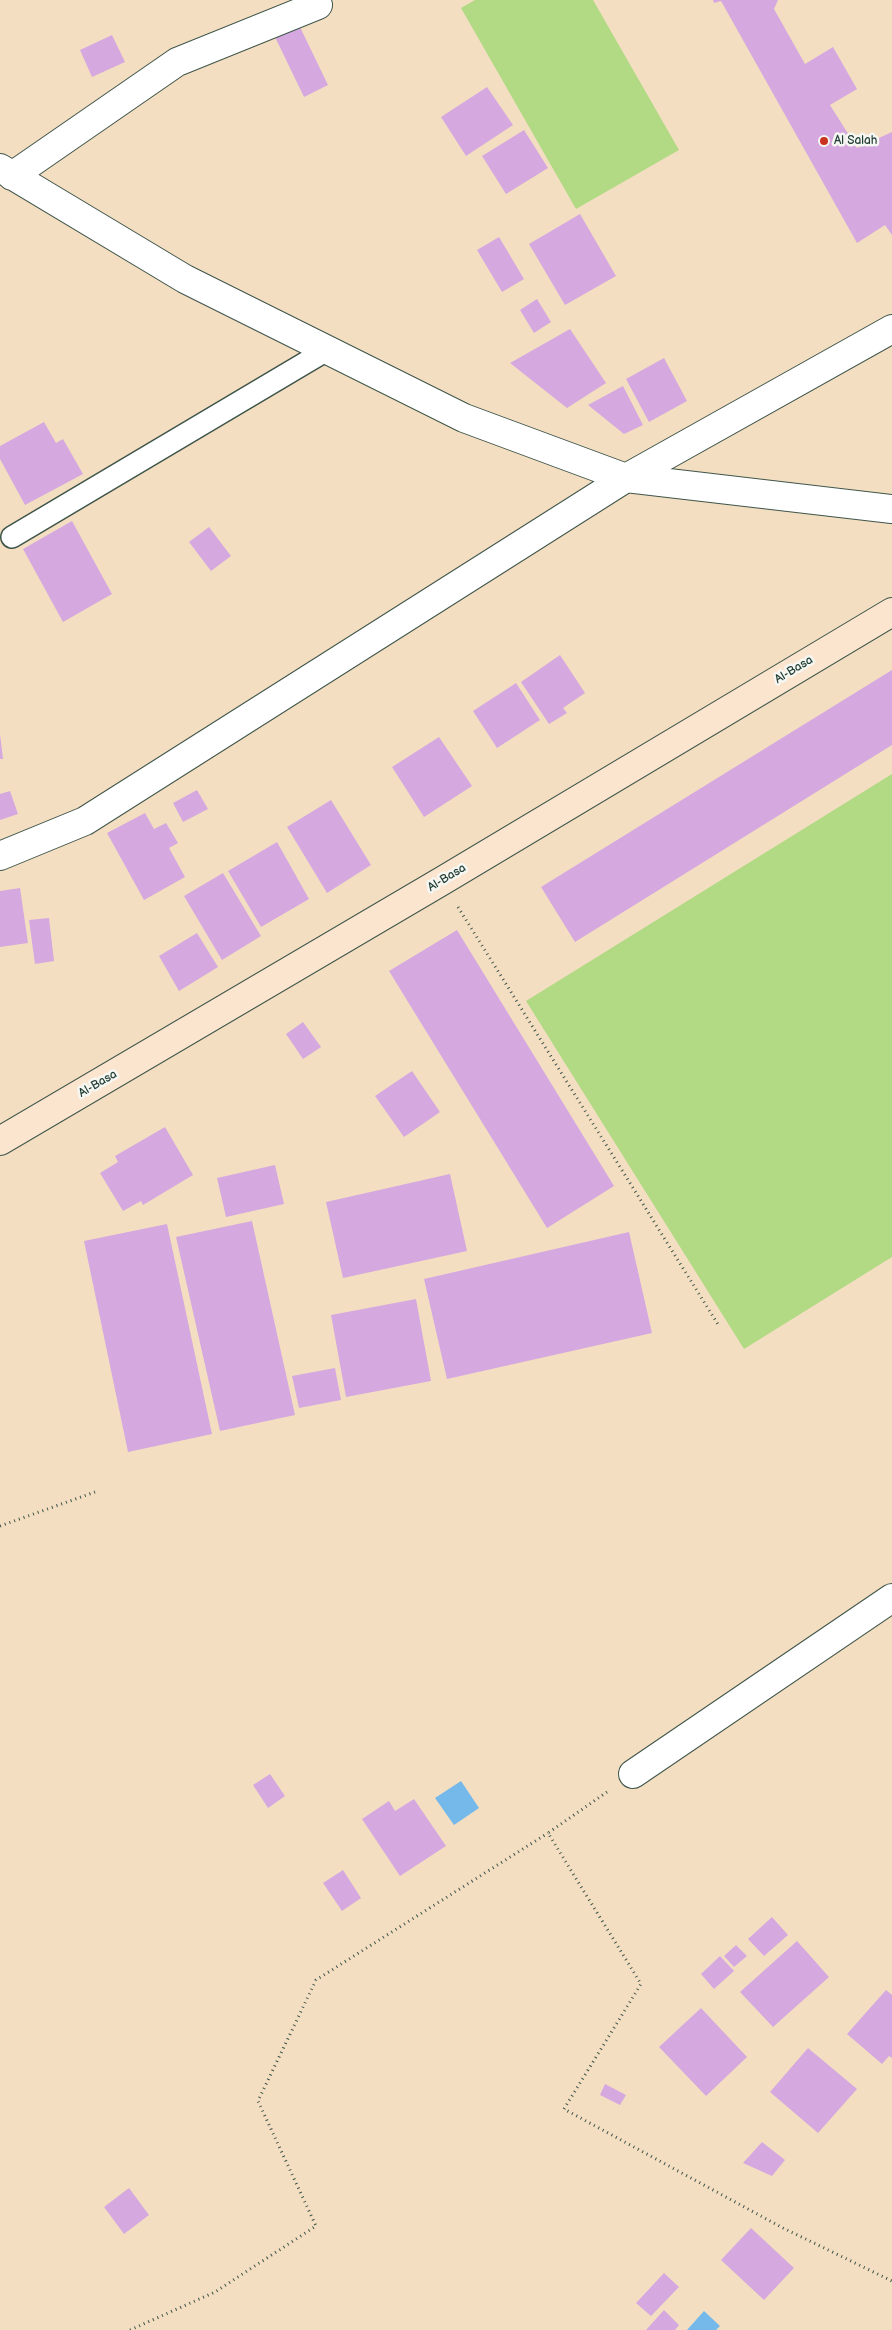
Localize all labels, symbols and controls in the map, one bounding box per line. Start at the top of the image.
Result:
place label: Al Salah [834,134,877,148]
marker: Al Salah [818,135,830,147]
street label: Al-Basa [772,653,816,687]
street label: Al-Basa [425,861,469,895]
street label: Al-Basa [76,1067,120,1101]

